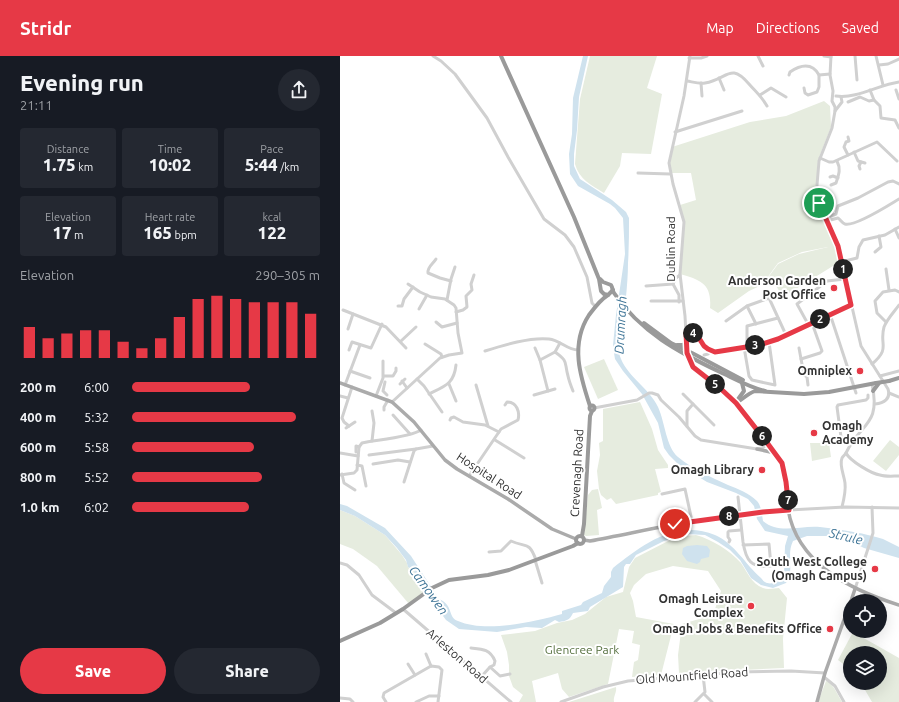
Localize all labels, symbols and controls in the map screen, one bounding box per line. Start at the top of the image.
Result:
text: Stridr [20,17,71,39]
text: Map [706,20,734,36]
text: Directions [756,20,820,36]
text: Saved [842,20,879,36]
button: share [278,69,320,111]
text: Evening run [20,70,144,95]
text: 21:11 [20,98,53,112]
text: Distance [47,143,89,155]
text: Time [158,143,182,155]
text: Pace [260,143,284,155]
text: 1.75 [43,155,76,174]
text: 10:02 [149,155,191,174]
text: 5:44 [245,155,278,174]
text: km [76,161,93,173]
text: /km [278,161,299,173]
pin [802,186,836,220]
icon: arrive [808,192,830,214]
text: Elevation [45,211,91,223]
text: Heart rate [145,211,195,223]
text: kcal [263,211,282,223]
street label: Dublin Road [664,216,677,282]
text: 17 [52,223,72,242]
text: 165 [143,223,172,242]
text: 122 [258,223,286,242]
text: m [72,229,84,241]
text: bpm [172,229,197,241]
pin: 1 [833,259,853,279]
text: 1 [840,263,846,275]
text: Elevation [20,268,74,282]
text: 290–305 m [255,268,320,282]
place label: Anderson Garden Post Office [728,274,826,301]
marker: Anderson Garden Post Office [829,283,839,293]
water label: Drumragh [611,296,629,354]
pin: 2 [810,309,830,329]
text: 2 [817,313,823,325]
pin: 4 [683,323,703,343]
text: 4 [690,327,696,339]
pin: 3 [745,335,765,355]
text: 3 [752,339,758,351]
place label: Omniplex [798,364,852,377]
marker: Omniplex [855,366,865,376]
pin: 5 [705,374,725,394]
text: 5 [712,378,718,390]
text: 200 m [20,380,56,394]
text: 6:00 [84,380,109,394]
text: 400 m [20,410,56,424]
text: 5:32 [84,410,109,424]
place label: Omagh Academy [822,419,874,446]
pin: 6 [752,426,772,446]
marker: Omagh Academy [809,428,819,438]
street label: Crevenagh Road [568,429,585,517]
text: 6 [759,430,765,442]
text: 600 m [20,440,56,454]
text: 5:58 [84,440,109,454]
street label: Hospital Road [454,450,524,501]
place label: Omagh Library [671,463,755,476]
marker: Omagh Library [757,465,767,475]
text: 800 m [20,470,56,484]
text: 5:52 [84,470,109,484]
pin: 7 [778,490,798,510]
text: 7 [785,494,791,506]
text: 1.0 km [20,500,59,514]
text: 6:02 [84,500,109,514]
pin: 8 [719,506,739,526]
pin [658,507,692,541]
text: 8 [726,510,732,522]
icon: check [664,513,686,535]
water label: Strule [827,525,864,547]
place label: South West College (Omagh Campus) [756,555,867,583]
water label: Camowen [407,563,451,617]
marker: South West College (Omagh Campus) [870,564,880,574]
place label: Omagh Leisure Complex [658,592,743,619]
map controls [843,594,887,690]
button: locate [843,594,887,638]
marker: Omagh Leisure Complex [746,601,756,611]
place label: Omagh Jobs & Benefits Office [653,622,822,635]
marker: Omagh Jobs & Benefits Office [825,624,835,634]
street label: Arleston Road [424,626,490,686]
park label: Glencree Park [545,643,619,656]
button: layers [843,646,887,690]
button: Save [20,648,166,694]
button: Share [174,648,320,694]
street label: Old Mountfield Road [635,665,749,686]

